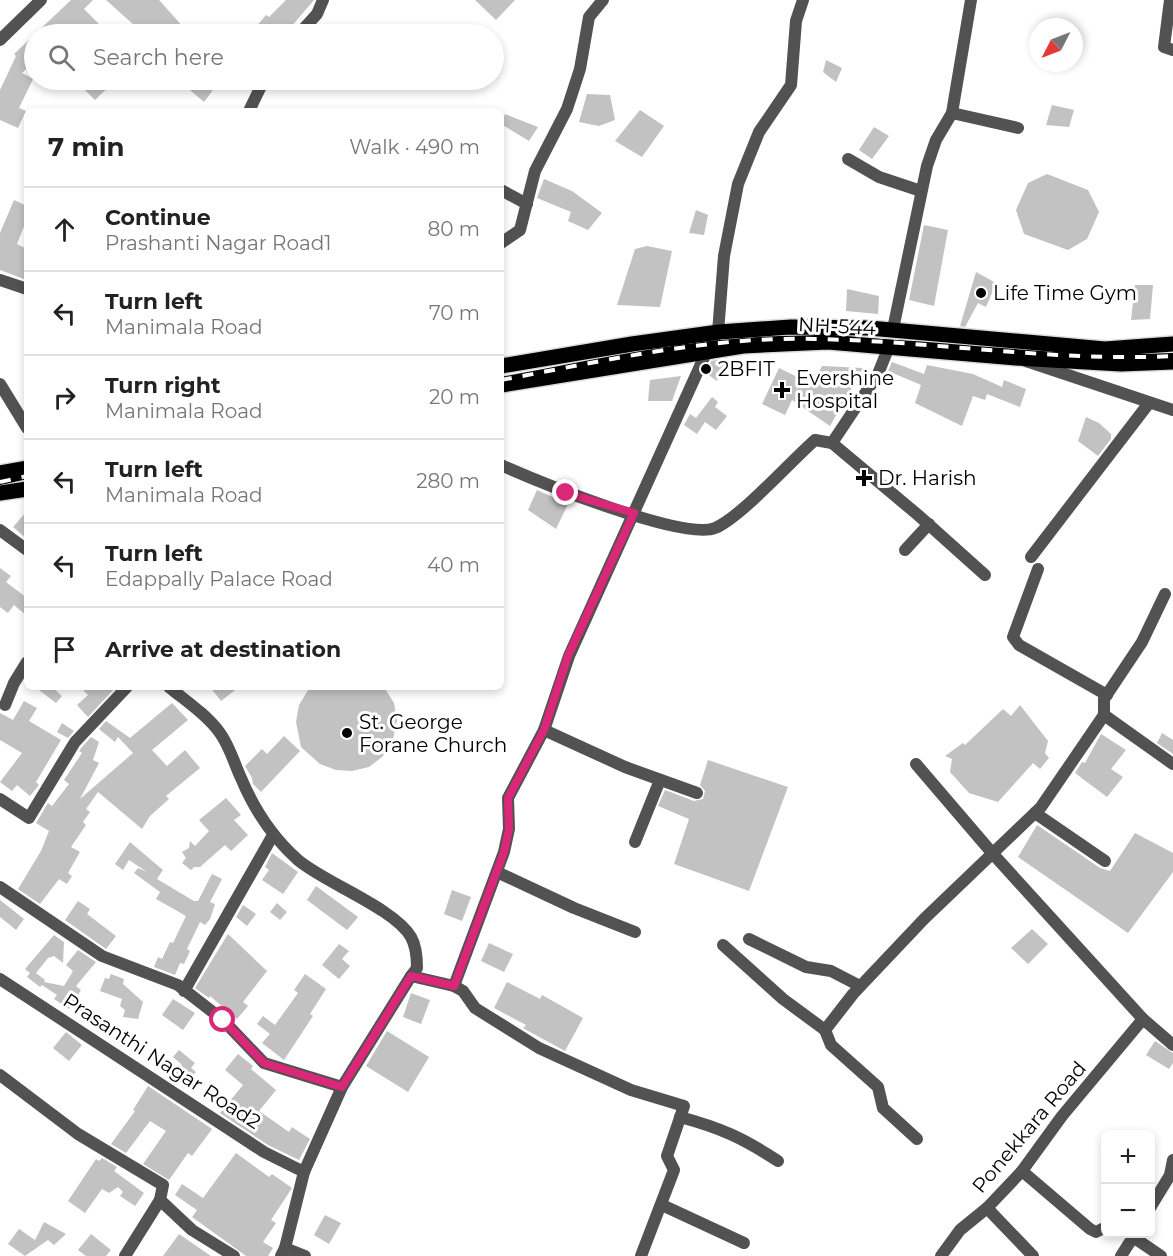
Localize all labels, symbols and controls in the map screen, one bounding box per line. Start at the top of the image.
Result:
north arrow [1029,18,1083,72]
search box [24,24,504,90]
icon: search [45,41,78,74]
text: Search here [93,44,224,71]
text: 7 min [48,131,125,163]
text: Walk · 490 m [349,135,480,159]
text: Continue [105,204,211,231]
icon: ahead [48,213,81,246]
text: 80 m [428,217,480,241]
text: Prashanti Nagar Road1 [105,231,332,255]
place label: Life Time Gym [993,281,1137,305]
marker: Life Time Gym [974,286,988,300]
text: Turn left [105,288,203,315]
icon: left [48,297,81,330]
text: 70 m [429,301,480,325]
street label: NH-544 [797,312,877,340]
text: Manimala Road [105,315,263,339]
place label: 2BFIT [718,357,775,381]
marker: 2BFIT [699,362,713,376]
place label: Evershine Hospital [796,366,894,413]
text: Turn right [105,372,220,399]
icon: right [48,381,81,414]
marker: Evershine Hospital [773,381,791,399]
text: 20 m [429,385,480,409]
text: Manimala Road [105,399,263,423]
text: Turn left [105,456,203,483]
icon: left [48,465,81,498]
place label: Dr. Harish [878,466,976,490]
text: 280 m [416,469,480,493]
marker: Dr. Harish [855,469,873,487]
route end [552,479,578,505]
text: Manimala Road [105,483,263,507]
text: Turn left [105,540,203,567]
icon: left [48,549,81,582]
text: 40 m [427,553,480,577]
text: Edappally Palace Road [105,567,333,591]
icon: arrive [48,633,81,666]
text: Arrive at destination [105,636,341,663]
place label: St. George Forane Church [359,710,507,757]
marker: St. George Forane Church [340,726,354,740]
street label: Prasanthi Nagar Road2 [59,988,265,1134]
route start [209,1006,235,1032]
street label: Ponekkara Road [967,1056,1091,1198]
map controls [1101,1130,1155,1238]
button: + [1101,1130,1155,1184]
button: − [1101,1184,1155,1238]

